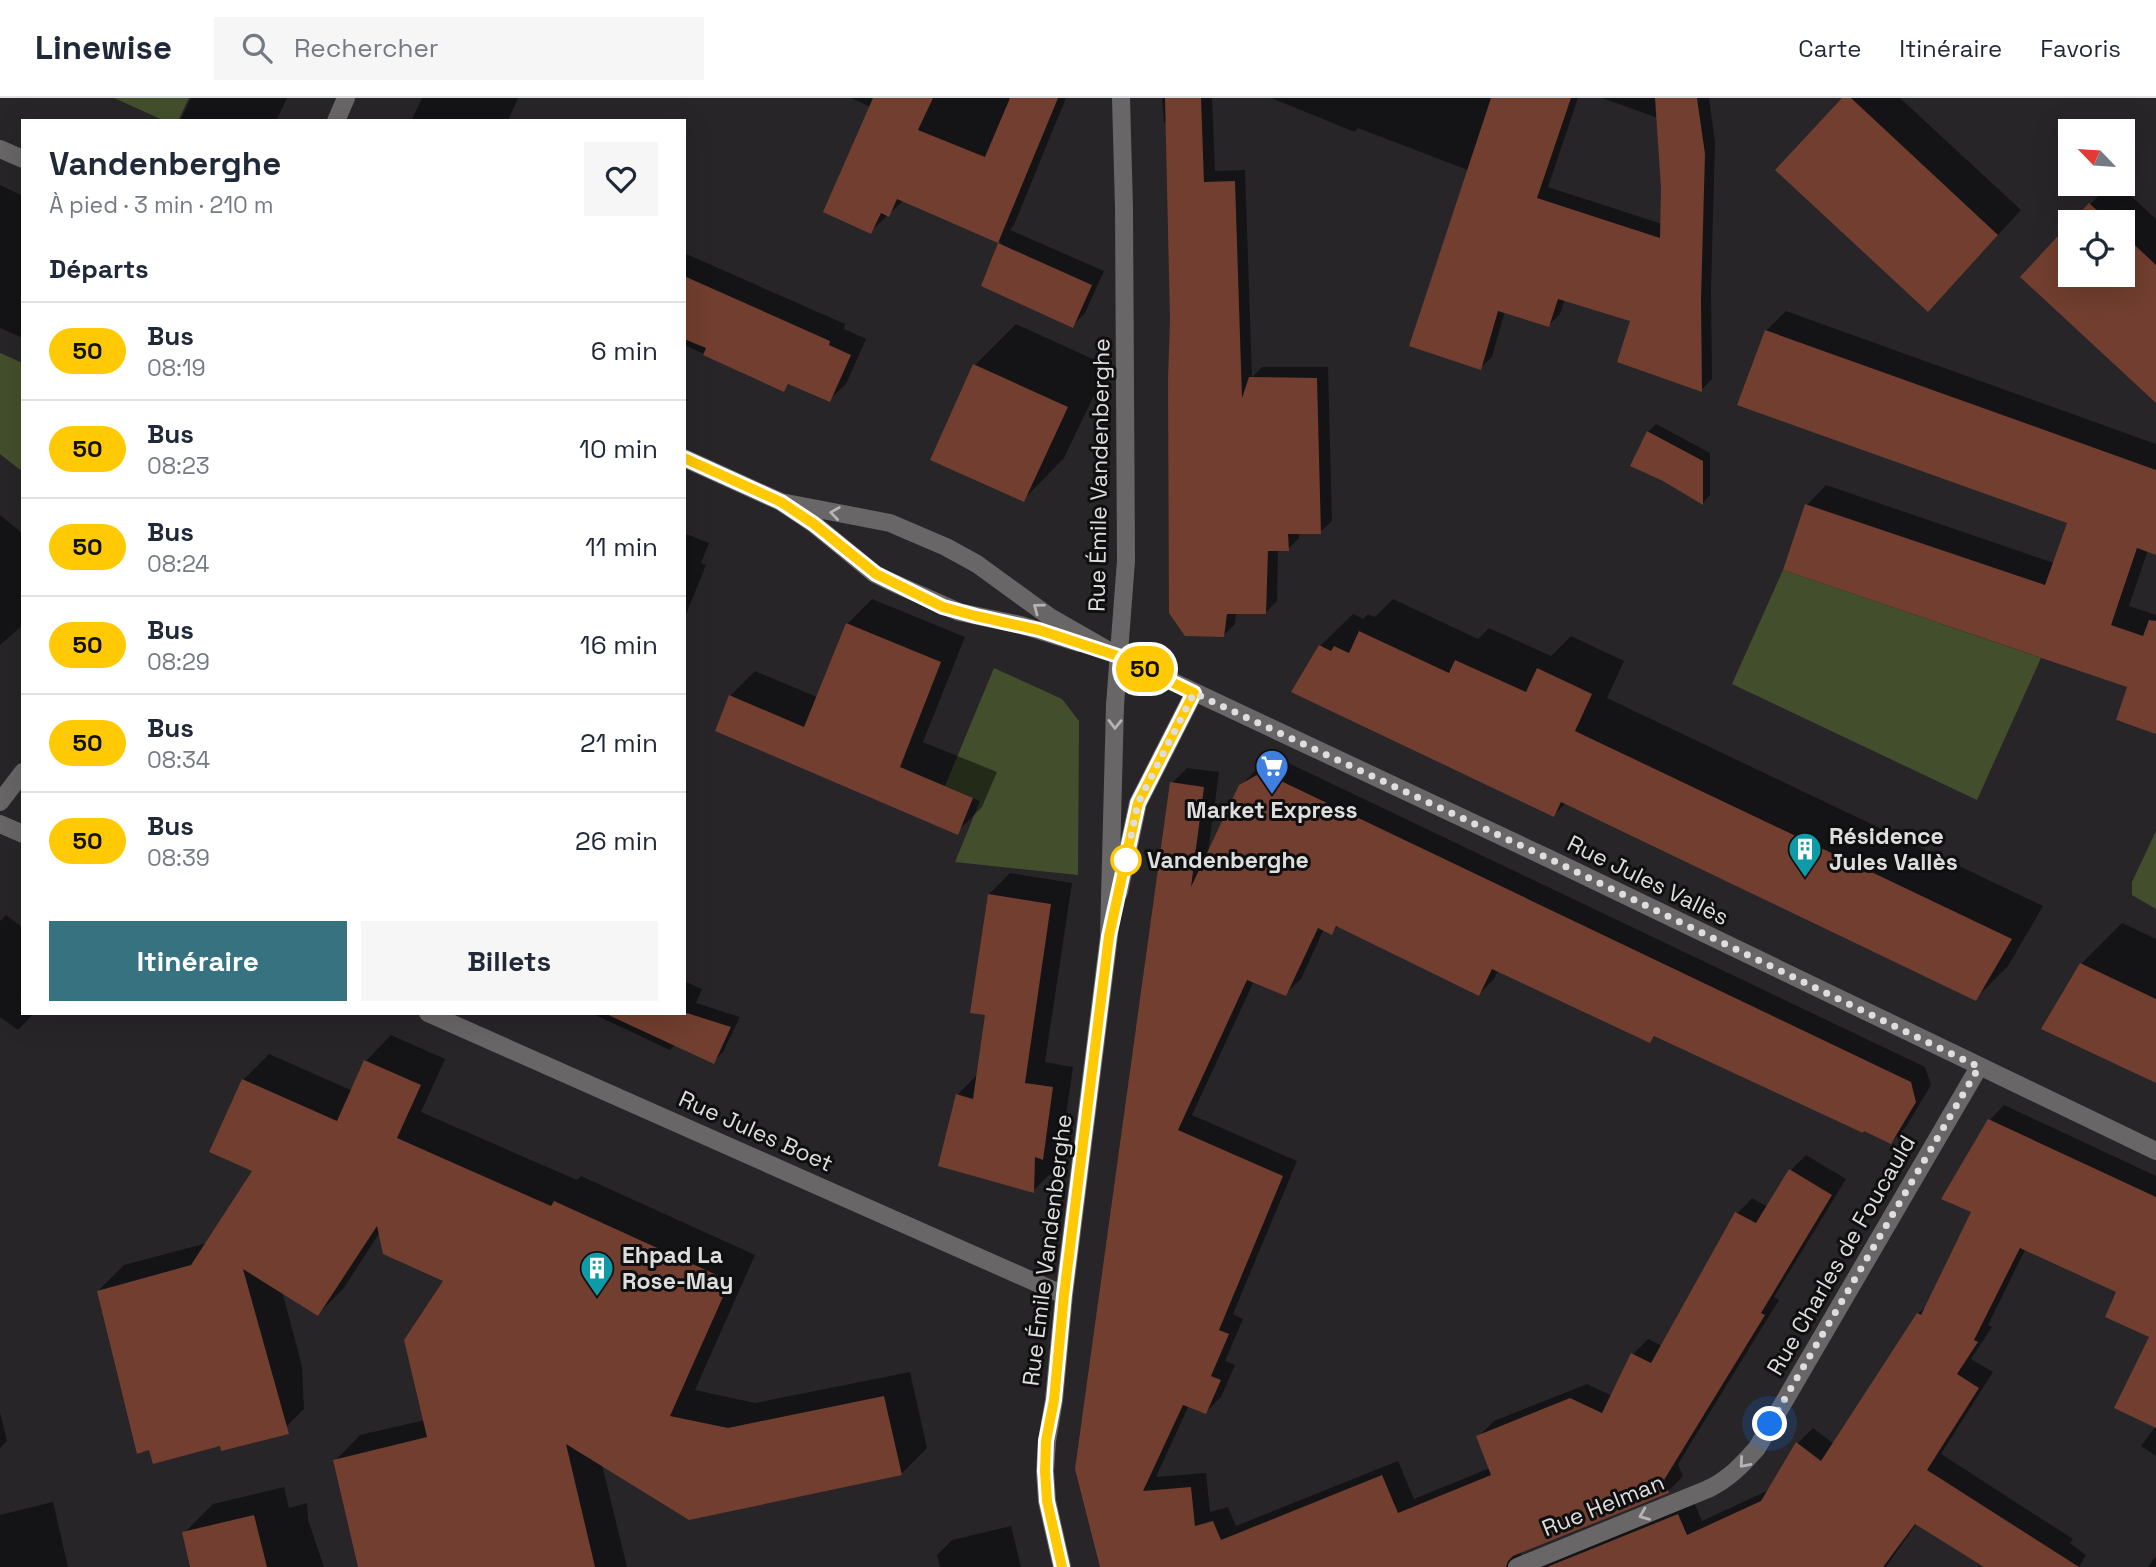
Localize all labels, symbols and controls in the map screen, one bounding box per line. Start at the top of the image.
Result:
search box [214,17,704,80]
text: Linewise [35,27,172,69]
icon: search [238,29,276,67]
text: Rechercher [294,31,439,65]
text: Carte [1798,33,1861,64]
text: Itinéraire [1899,33,2002,64]
text: Favoris [2040,33,2121,64]
north arrow [2058,119,2135,196]
map controls [2058,119,2135,287]
button: heart [584,142,658,216]
text: Vandenberghe [49,143,281,185]
text: À pied · 3 min · 210 m [49,190,273,220]
button: locate [2058,210,2135,287]
text: Départs [49,252,149,286]
text: Bus [147,319,194,353]
text: 6 min [591,334,658,368]
text: 50 [73,335,102,366]
street label: Rue Émile Vandenberghe [1082,338,1116,612]
text: 08:19 [147,353,206,383]
text: Bus [147,417,194,451]
text: 10 min [579,432,658,466]
text: 50 [73,433,102,464]
text: 08:23 [147,451,210,481]
one-way arrow [829,505,841,520]
text: Bus [147,515,194,549]
text: 11 min [585,530,658,564]
text: 50 [73,531,102,562]
text: 08:24 [147,549,209,579]
one-way arrow [1033,604,1046,616]
text: Bus [147,613,194,647]
text: 16 min [580,628,658,662]
text: 50 [73,629,102,660]
line badge: 50 [1114,646,1176,692]
text: 08:29 [147,647,210,677]
text: 50 [1130,653,1160,684]
text: Bus [147,711,194,745]
one-way arrow [1107,719,1123,730]
text: 21 min [580,726,658,760]
text: 50 [73,727,102,758]
text: 08:34 [147,745,210,775]
supermarket icon: Market Express [1253,747,1291,796]
place label: Market Express [1186,795,1358,825]
text: Bus [147,809,194,843]
place label: Résidence Jules Vallès [1829,821,1958,877]
text: 26 min [575,824,658,858]
text: 50 [73,825,102,856]
street label: Rue Jules Vallès [1562,828,1734,932]
building icon: Résidence Jules Vallès [1786,830,1824,879]
text: 08:39 [147,843,210,873]
marker: Vandenberghe [1111,845,1141,875]
place label: Vandenberghe [1147,845,1309,875]
button: Itinéraire [49,921,347,1001]
button: Billets [361,921,658,1001]
street label: Rue Jules Boet [674,1084,838,1178]
street label: Rue Émile Vandenberghe [1015,1112,1079,1388]
street label: Rue Charles de Foucauld [1760,1130,1922,1380]
place label: Ehpad La Rose-May [622,1240,733,1296]
building icon: Ehpad La Rose-May [578,1249,616,1298]
your location [1752,1406,1787,1441]
one-way arrow [1740,1454,1752,1467]
street label: Rue Helman [1537,1467,1669,1543]
one-way arrow [1639,1507,1652,1521]

